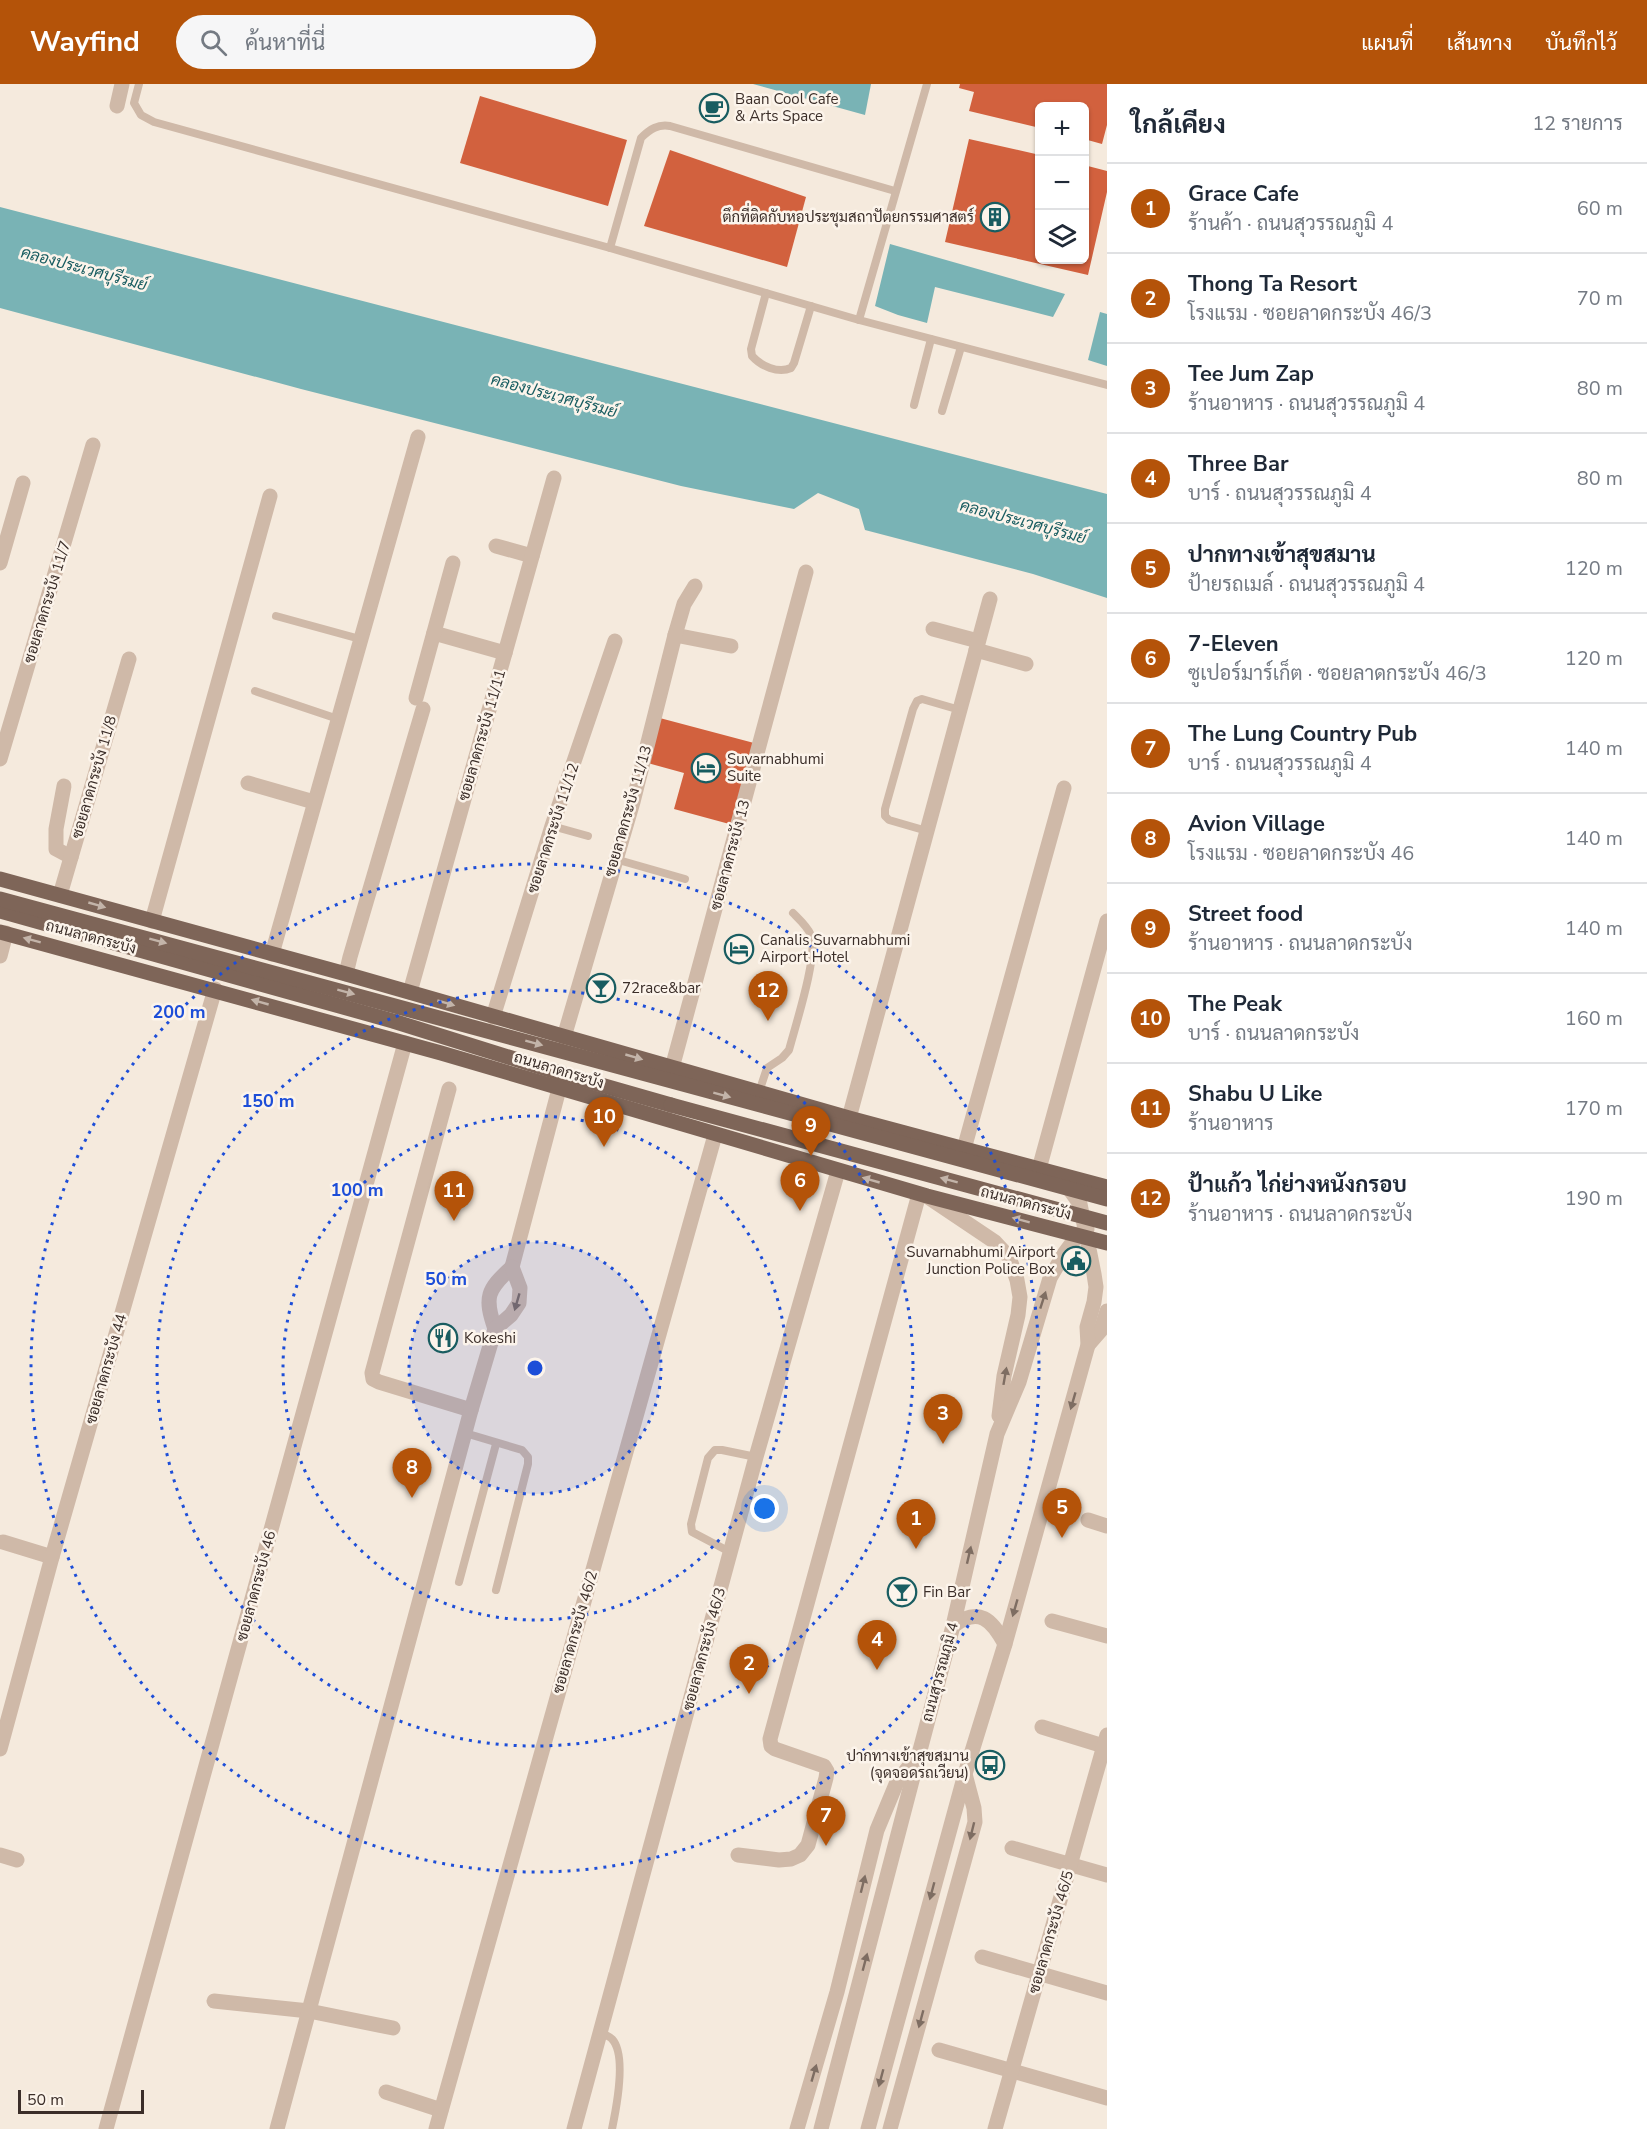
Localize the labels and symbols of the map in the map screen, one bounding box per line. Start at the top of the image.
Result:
place label: Baan Cool Cafe & Arts Space [735,89,839,126]
cafe icon: Baan Cool Cafe & Arts Space [698,92,730,124]
building icon: ตึกที่ติดกับหอประชุมสถาปัตยกรรมศาสตร์ [979,201,1011,233]
place label: ตึกที่ติดกับหอประชุมสถาปัตยกรรมศาสตร์ [722,202,974,228]
water label: คลองประเวศบุรีรมย์ [18,240,152,297]
water label: คลองประเวศบุรีรมย์ [488,367,622,424]
water label: คลองประเวศบุรีรมย์ [957,493,1091,550]
street label: ซอยลาดกระบัง 11/7 [19,538,75,666]
street label: ซอยลาดกระบัง 11/11 [454,667,510,803]
street label: ซอยลาดกระบัง 11/8 [67,713,121,841]
street label: ซอยลาดกระบัง 11/13 [600,743,656,879]
place label: Suvarnabhumi Suite [727,749,824,786]
hotel icon: Suvarnabhumi Suite [690,752,722,784]
street label: ซอยลาดกระบัง 11/12 [522,760,584,896]
street label: ซอยลาดกระบัง 13 [706,797,754,913]
one-way arrow [88,901,106,911]
street label: ถนนลาดกระบัง [43,915,139,959]
place label: Canalis Suvarnabhumi Airport Hotel [760,930,910,967]
hotel icon: Canalis Suvarnabhumi Airport Hotel [723,933,755,965]
one-way arrow [22,935,40,944]
one-way arrow [149,937,167,946]
bar icon: 72race&bar [585,972,617,1004]
pin: 12 [748,972,788,1021]
place label: 72race&bar [622,978,701,998]
one-way arrow [337,988,355,997]
one-way arrow [251,997,269,1006]
one-way arrow [438,999,456,1008]
text: 200 m [152,1000,206,1024]
one-way arrow [525,1039,543,1049]
street label: ถนนลาดกระบัง [512,1047,606,1093]
one-way arrow [625,1053,643,1062]
text: 150 m [241,1089,295,1113]
one-way arrow [713,1090,732,1100]
pin: 10 [584,1098,624,1147]
pin: 9 [792,1106,830,1156]
pin: 6 [780,1162,820,1211]
pin: 11 [434,1172,474,1221]
one-way arrow [862,1175,880,1184]
one-way arrow [940,1175,958,1184]
text: 100 m [330,1178,384,1202]
street label: ถนนลาดกระบัง [978,1181,1074,1225]
one-way arrow [1012,1215,1030,1224]
place label: Suvarnabhumi Airport Junction Police Box [906,1242,1056,1279]
public building icon: Suvarnabhumi Airport Junction Police Box [1060,1245,1092,1277]
text: 50 m [425,1267,467,1291]
one-way arrow [1038,1291,1048,1309]
one-way arrow [511,1292,521,1311]
street label: ซอยลาดกระบัง 44 [81,1312,131,1426]
restaurant icon: Kokeshi [427,1322,459,1354]
place label: Kokeshi [464,1328,516,1348]
centre of rings [525,1358,545,1378]
one-way arrow [1000,1367,1009,1386]
one-way arrow [1067,1392,1077,1410]
pin: 3 [924,1394,962,1444]
pin: 8 [392,1448,432,1498]
pin: 5 [1042,1488,1082,1538]
your location [750,1494,779,1523]
pin: 1 [896,1500,936,1549]
street label: ซอยลาดกระบัง 46 [232,1528,280,1644]
one-way arrow [965,1546,975,1564]
street label: ซอยลาดกระบัง 46/2 [548,1568,602,1696]
bar icon: Fin Bar [886,1576,918,1608]
place label: Fin Bar [923,1582,971,1602]
street label: ซอยลาดกระบัง 46/3 [678,1585,730,1713]
one-way arrow [1010,1599,1019,1617]
pin: 4 [858,1620,896,1670]
street label: ถนนสุวรรณภูมิ 4 [917,1620,964,1724]
pin: 2 [730,1644,768,1694]
place label: ปากทางเข้าสุขสมาน (จุดจอดรถเวียน) [846,1746,969,1784]
bus stop icon: ปากทางเข้าสุขสมาน (จุดจอดรถเวียน) [974,1749,1006,1781]
pin: 7 [806,1796,846,1846]
one-way arrow [967,1822,977,1840]
street label: ซอยลาดกระบัง 46/5 [1024,1868,1078,1996]
one-way arrow [859,1875,869,1894]
one-way arrow [927,1882,936,1900]
one-way arrow [861,1953,870,1971]
one-way arrow [915,2010,925,2028]
one-way arrow [810,2064,819,2082]
one-way arrow [876,2069,886,2088]
scale bar [18,2087,144,2114]

